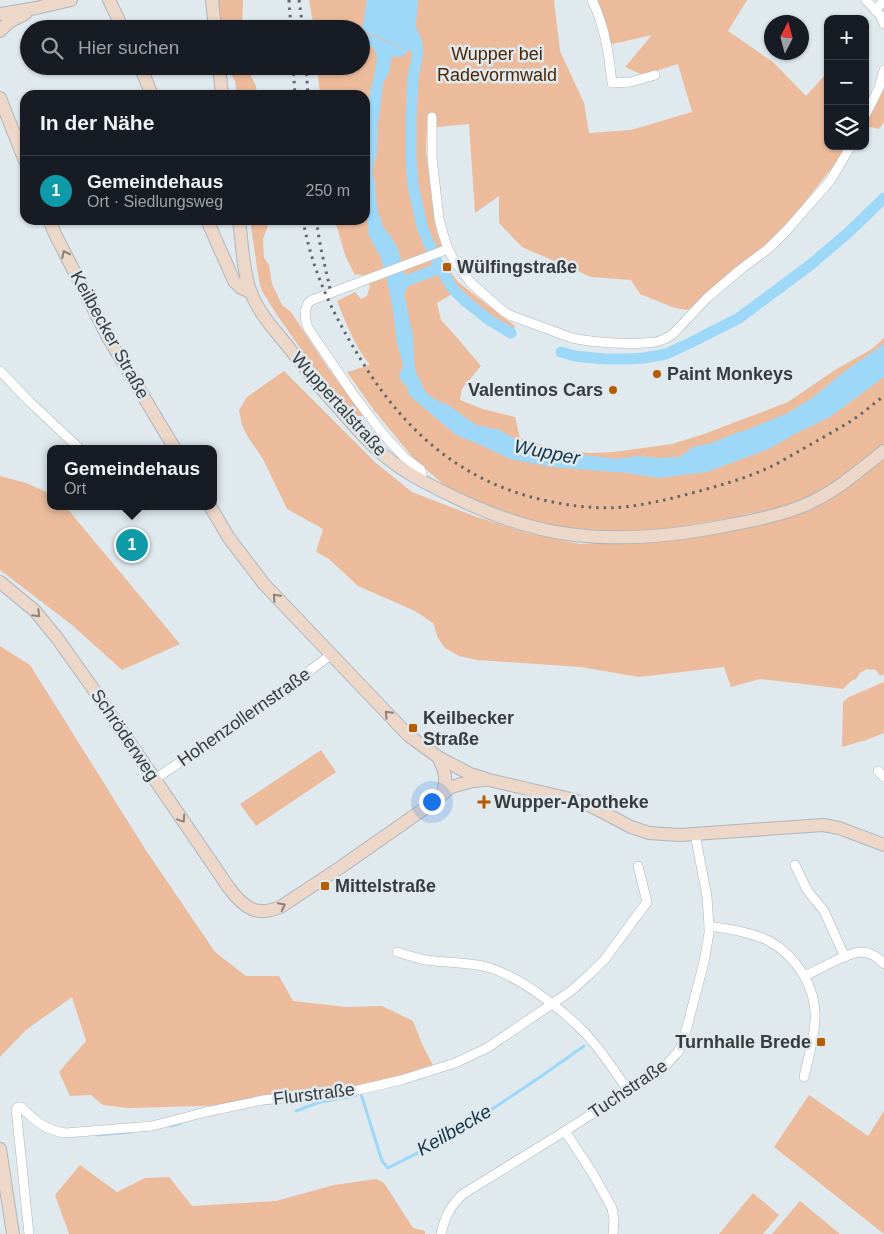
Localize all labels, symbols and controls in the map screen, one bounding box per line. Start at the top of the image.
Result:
north arrow [764,15,809,60]
map controls [824,15,869,150]
button: + [824,15,869,60]
search box [20,20,370,75]
icon: search [38,34,66,62]
text: Hier suchen [78,37,179,58]
park label: Wupper bei Radevormwald [437,44,557,85]
button: − [824,60,869,105]
button: layers [824,105,869,150]
text: In der Nähe [40,111,154,134]
text: Gemeindehaus [87,171,223,192]
text: 1 [52,182,60,199]
text: 250 m [306,182,350,199]
text: Ort · Siedlungsweg [87,193,223,210]
one-way arrow [61,250,71,259]
place label: Wülfingstraße [457,257,577,277]
marker: Wülfingstraße [441,261,453,273]
street label: Keilbecker Straße [67,268,153,402]
street label: Wuppertalstraße [287,348,391,460]
place label: Paint Monkeys [667,364,793,384]
marker: Paint Monkeys [651,368,663,380]
place label: Valentinos Cars [468,380,603,400]
marker: Valentinos Cars [607,384,619,396]
water label: Wupper [512,435,582,469]
popup [47,445,217,510]
text: Gemeindehaus [64,458,200,479]
text: Ort [64,480,86,497]
pin: 1 [116,526,148,564]
one-way arrow [273,593,282,602]
one-way arrow [31,608,40,617]
street label: Hohenzollernstraße [174,664,314,770]
street label: Schröderweg [87,685,163,785]
place label: Keilbecker Straße [423,708,514,749]
one-way arrow [385,711,394,720]
marker: Keilbecker Straße [407,722,419,734]
your location [419,789,445,815]
place label: Wupper-Apotheke [494,792,649,812]
marker: Wupper-Apotheke [478,796,490,808]
one-way arrow [176,814,185,823]
place label: Mittelstraße [335,876,436,896]
marker: Mittelstraße [319,880,331,892]
one-way arrow [276,902,285,912]
place label: Turnhalle Brede [675,1032,811,1052]
marker: Turnhalle Brede [815,1036,827,1048]
street label: Tuchstraße [585,1055,671,1123]
street label: Flurstraße [272,1079,356,1109]
water label: Keilbecke [413,1100,495,1160]

